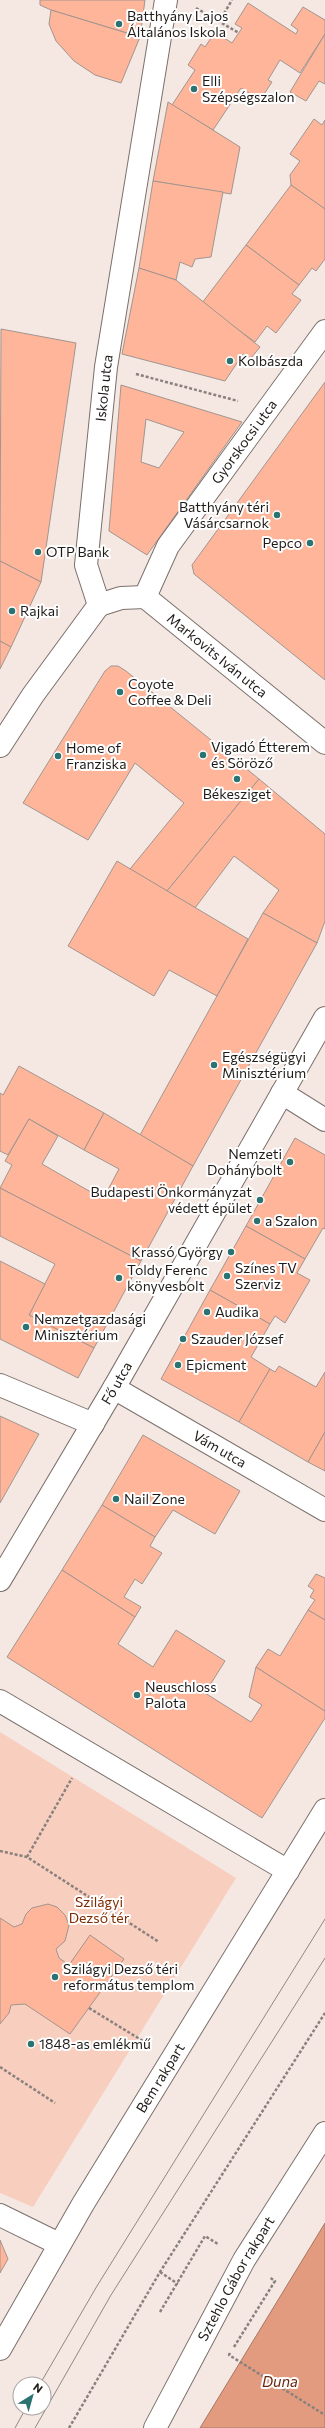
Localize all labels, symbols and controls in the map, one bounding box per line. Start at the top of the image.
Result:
place label: Batthyány Lajos Általános Iskola [127,7,228,40]
marker: Batthyány Lajos Általános Iskola [114,19,124,29]
place label: Elli Szépségszalon [202,72,295,105]
marker: Elli Szépségszalon [189,84,199,94]
place label: Kolbászda [238,352,303,369]
street label: Iskola utca [92,353,116,422]
marker: Kolbászda [225,356,235,366]
street label: Gyorskocsi utca [207,396,280,487]
place label: Batthyány téri Vásárcsarnok [179,498,269,531]
marker: Batthyány téri Vásárcsarnok [272,510,282,520]
place label: Pepco [263,534,302,551]
marker: Pepco [305,538,315,548]
place label: OTP Bank [46,543,110,560]
marker: OTP Bank [33,547,43,557]
place label: Rajkai [20,602,59,619]
marker: Rajkai [7,606,17,616]
street label: Markovits Iván utca [164,610,271,701]
place label: Coyote Coffee & Deli [128,675,212,708]
marker: Coyote Coffee & Deli [115,687,125,697]
place label: Vigadó Étterem és Söröző [211,738,310,771]
place label: Home of Franziska [66,739,126,772]
marker: Vigadó Étterem és Söröző [198,750,208,760]
marker: Home of Franziska [53,751,63,761]
marker: Békesziget [232,774,242,784]
place label: Békesziget [203,785,271,802]
place label: Egészségügyi Minisztérium [222,1048,306,1081]
marker: Egészségügyi Minisztérium [209,1060,219,1070]
place label: Nemzeti Dohánybolt [207,1145,282,1178]
marker: Nemzeti Dohánybolt [285,1157,295,1167]
place label: Budapesti Önkormányzat védett épület [90,1183,252,1216]
marker: Budapesti Önkormányzat védett épület [255,1195,265,1205]
place label: a Szalon [265,1212,317,1229]
marker: a Szalon [252,1216,262,1226]
place label: Krassó György [131,1243,223,1260]
marker: Krassó György [226,1247,236,1257]
place label: Színes TV Szerviz [235,1259,297,1292]
place label: Toldy Ferenc könyvesbolt [127,1261,208,1294]
marker: Színes TV Szerviz [222,1271,232,1281]
marker: Toldy Ferenc könyvesbolt [114,1273,124,1283]
place label: Audika [215,1303,259,1320]
marker: Audika [202,1307,212,1317]
place label: Nemzetgazdasági Minisztérium [34,1310,146,1343]
marker: Nemzetgazdasági Minisztérium [21,1322,31,1332]
place label: Szauder József [191,1330,284,1347]
marker: Szauder József [178,1334,188,1344]
place label: Epicment [186,1356,247,1373]
street label: Fő utca [97,1358,135,1407]
marker: Epicment [173,1360,183,1370]
street label: Vám utca [190,1427,250,1471]
place label: Nail Zone [124,1490,185,1507]
marker: Nail Zone [111,1494,121,1504]
place label: Neuschloss Palota [145,1678,217,1711]
marker: Neuschloss Palota [132,1690,142,1700]
park label: Szilágyi Dezső tér [69,1893,130,1926]
place label: Szilágyi Dezső téri református templom [63,1960,195,1993]
marker: Szilágyi Dezső téri református templom [50,1972,60,1982]
place label: 1848-as emlékmű [39,2035,151,2052]
marker: 1848-as emlékmű [26,2039,36,2049]
street label: Bem rakpart [132,2040,188,2116]
street label: Sztehlo Gábor rakpart [194,2213,278,2344]
water label: Duna [262,2372,298,2390]
north arrow [12,2376,52,2416]
text: N [31,2380,46,2395]

